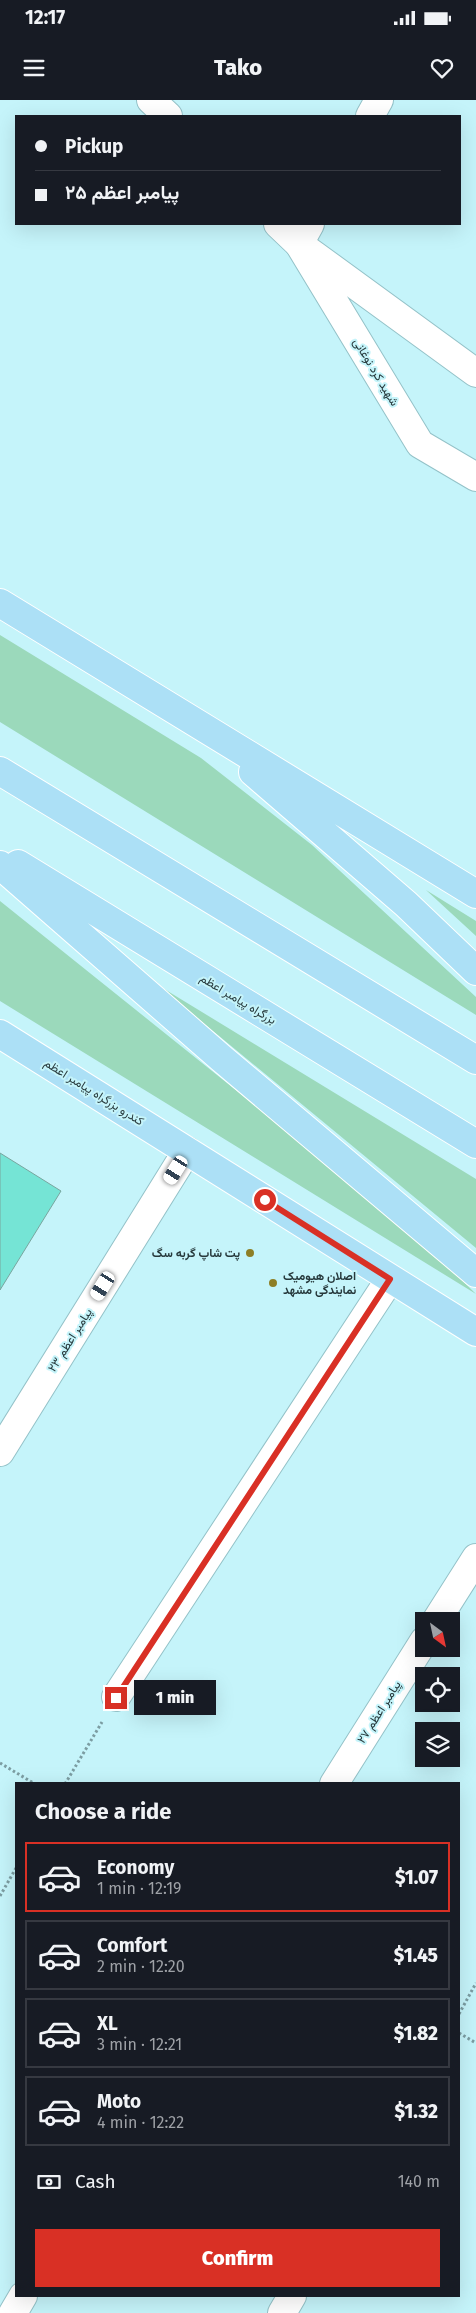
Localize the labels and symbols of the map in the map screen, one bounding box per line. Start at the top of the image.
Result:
street label: شهید کرد نوغانی [349,336,402,409]
street label: بزرگراه پیامبر اعظم [197,971,279,1028]
street label: کندرو بزرگراه پیامبر اعظم [41,1056,146,1129]
car [161,1153,190,1187]
route start [254,1189,276,1211]
place label: پت شاپ گربه سگ [152,1246,240,1261]
marker: پت شاپ گربه سگ [244,1247,256,1259]
car [88,1269,117,1303]
place label: اصلان هیومیک نمایندگی مشهد [283,1269,357,1298]
marker: اصلان هیومیک نمایندگی مشهد [267,1277,279,1289]
street label: پیامبر اعظم ۲۳ [45,1306,96,1375]
north arrow [415,1612,460,1658]
street label: پیامبر اعظم ۲۷ [354,1678,405,1746]
callout: 1 min [134,1680,216,1716]
route end [105,1687,127,1709]

